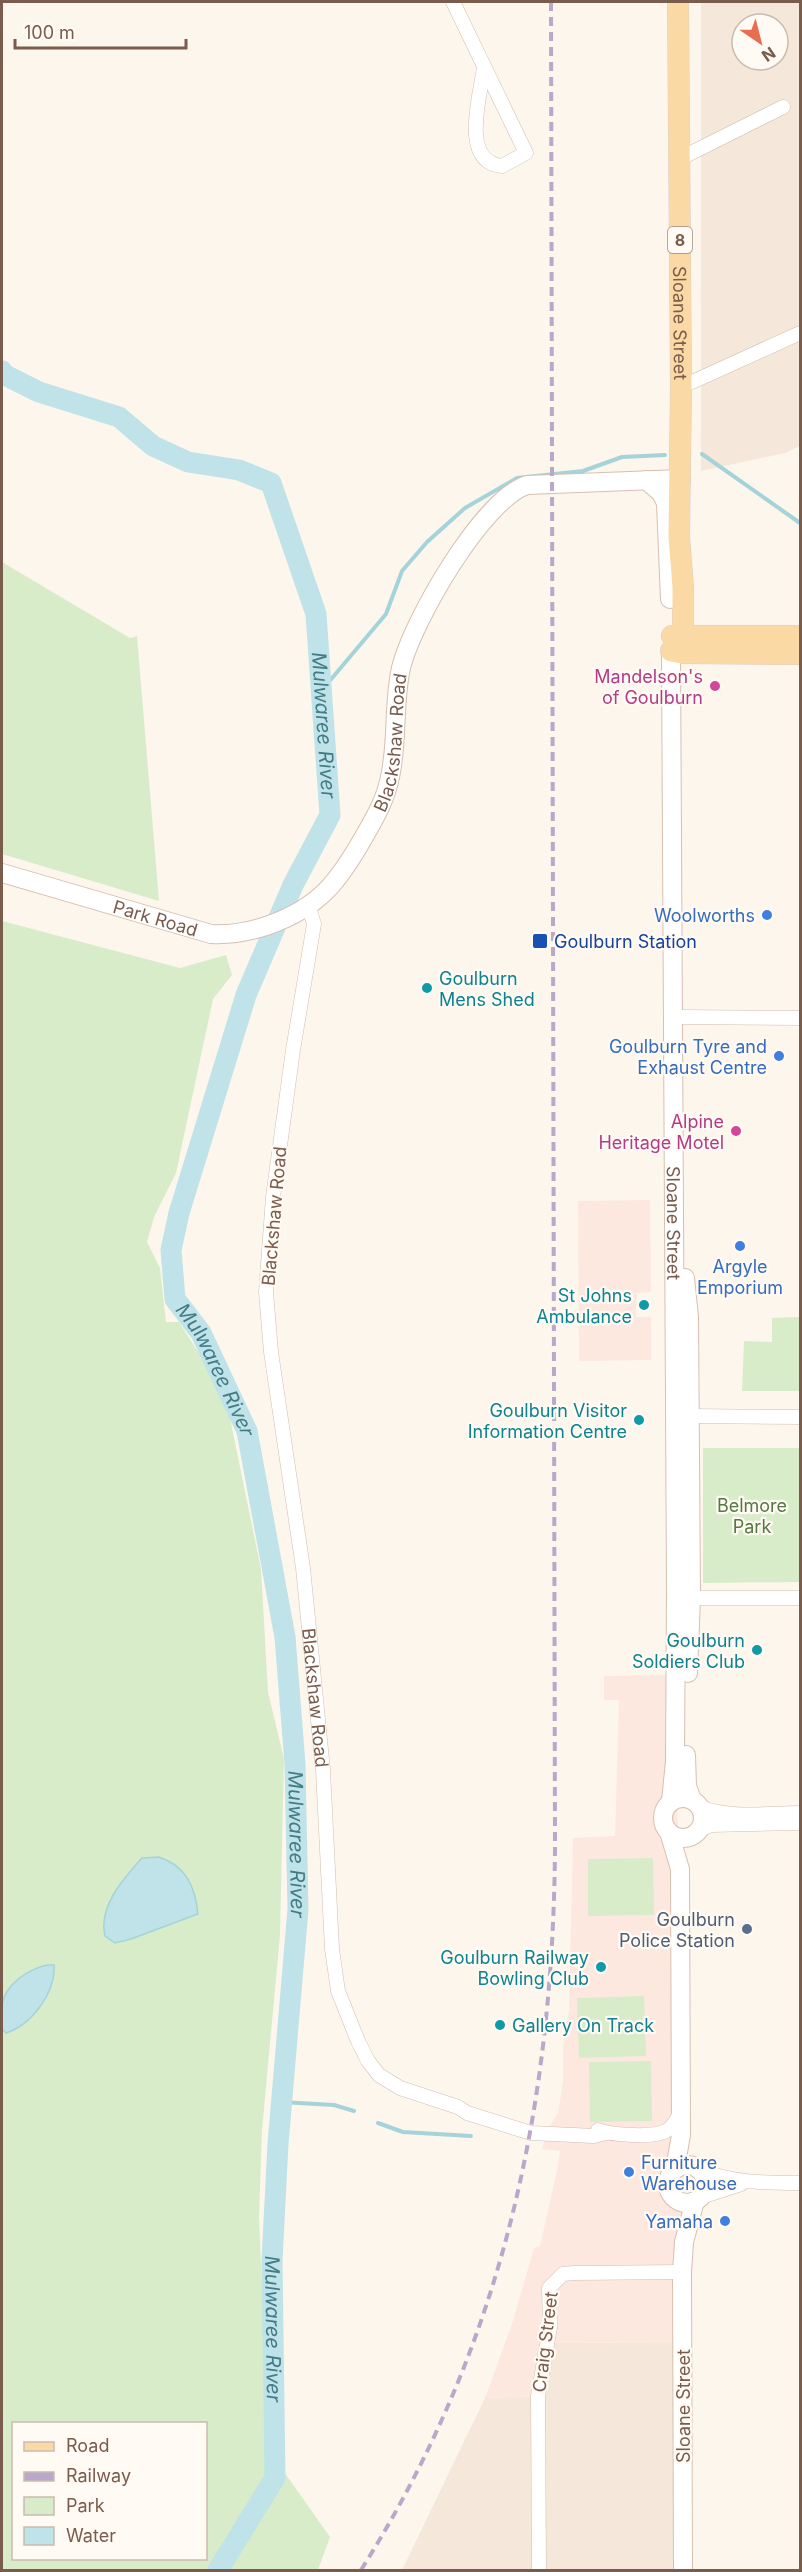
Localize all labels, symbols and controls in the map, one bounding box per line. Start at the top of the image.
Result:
scale bar [15,12,186,50]
north arrow [730,12,790,72]
text: 100 m [24,22,75,43]
text: N [758,43,779,66]
road number: 8 [668,227,692,253]
street label: Sloane Street [670,266,691,380]
water label: Mulwaree River [307,651,341,799]
place label: Mandelson's of Goulburn [594,666,703,708]
street label: Blackshaw Road [369,672,410,815]
marker: Mandelson's of Goulburn [708,679,722,693]
street label: Park Road [111,896,200,940]
place label: Woolworths [654,905,755,926]
marker: Woolworths [760,908,774,922]
place label: Goulburn Station [554,931,697,952]
marker: Goulburn Station [531,932,549,950]
place label: Goulburn Mens Shed [439,968,535,1010]
marker: Goulburn Mens Shed [420,981,434,995]
place label: Goulburn Tyre and Exhaust Centre [609,1036,767,1078]
marker: Goulburn Tyre and Exhaust Centre [772,1049,786,1063]
place label: Alpine Heritage Motel [598,1111,724,1153]
marker: Alpine Heritage Motel [729,1124,743,1138]
street label: Blackshaw Road [257,1145,291,1287]
street label: Sloane Street [663,1166,685,1280]
marker: Argyle Emporium [733,1239,747,1253]
place label: Argyle Emporium [697,1256,783,1298]
place label: St Johns Ambulance [536,1285,632,1327]
marker: St Johns Ambulance [637,1298,651,1312]
water label: Mulwaree River [171,1299,260,1438]
place label: Goulburn Visitor Information Centre [468,1400,627,1442]
marker: Goulburn Visitor Information Centre [632,1413,646,1427]
park label: Belmore Park [717,1495,787,1537]
street label: Blackshaw Road [299,1627,333,1768]
place label: Goulburn Soldiers Club [632,1630,745,1672]
marker: Goulburn Soldiers Club [750,1643,764,1657]
water label: Mulwaree River [283,1770,310,1919]
place label: Goulburn Police Station [619,1909,735,1951]
marker: Goulburn Police Station [740,1922,754,1936]
place label: Goulburn Railway Bowling Club [440,1947,589,1989]
marker: Goulburn Railway Bowling Club [594,1960,608,1974]
place label: Gallery On Track [512,2015,654,2036]
marker: Gallery On Track [493,2018,507,2032]
place label: Furniture Warehouse [641,2152,737,2194]
marker: Furniture Warehouse [622,2165,636,2179]
place label: Yamaha [645,2211,713,2232]
marker: Yamaha [718,2214,732,2228]
water label: Mulwaree River [260,2256,286,2403]
street label: Craig Street [528,2290,562,2394]
street label: Sloane Street [673,2349,694,2463]
legend [12,2422,207,2560]
text: Road [66,2435,109,2456]
text: Railway [66,2465,131,2486]
text: Park [66,2495,105,2516]
text: Water [66,2525,116,2546]

